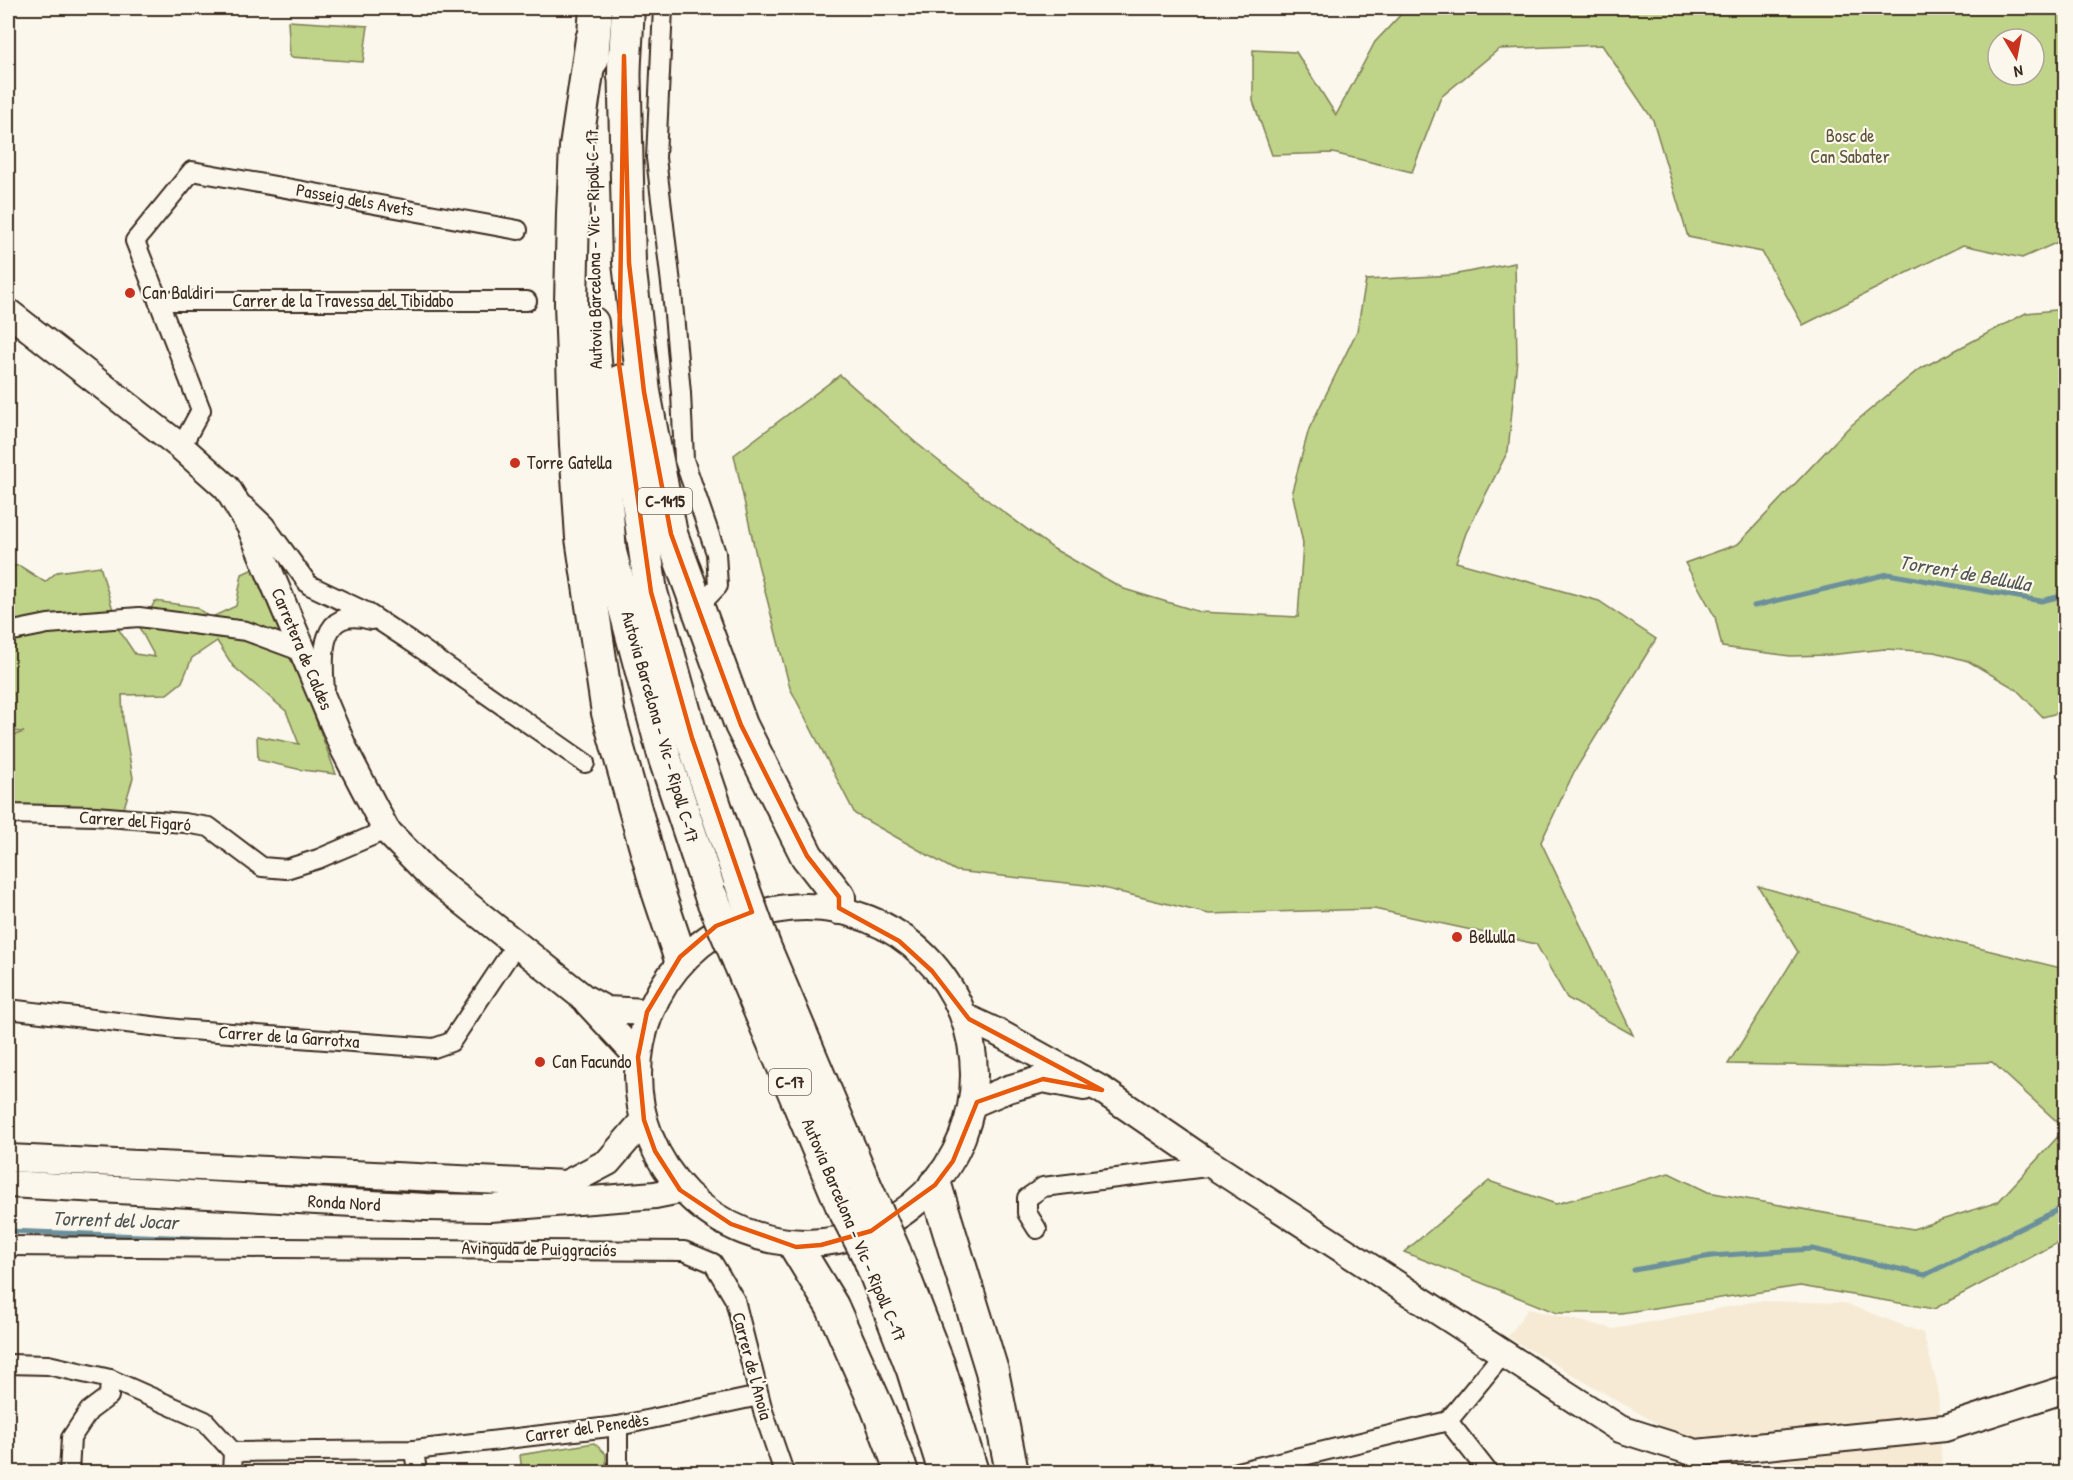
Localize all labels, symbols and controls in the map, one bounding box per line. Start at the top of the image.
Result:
north arrow [1986,27,2046,87]
text: N [2012,60,2025,83]
park label: Bosc de Can Sabater [1810,123,1890,169]
street label: Autovia Barcelona - Vic - Ripoll C-17 [579,129,608,369]
street label: Passeig dels Avets [294,177,416,222]
place label: Can Baldiri [142,280,214,305]
marker: Can Baldiri [123,286,137,300]
street label: Carrer de la Travessa del Tibidabo [233,288,453,313]
place label: Torre Gatella [527,450,612,475]
marker: Torre Gatella [508,456,522,470]
road number: C-1415 [638,488,692,514]
water label: Torrent de Bellulla [1897,548,2035,598]
street label: Carretera de Caldes [265,584,340,714]
street label: Autovia Barcelona - Vic - Ripoll C-17 [615,608,706,846]
street label: Carrer del Figaró [78,804,192,837]
place label: Bellulla [1469,924,1515,949]
marker: Bellulla [1450,930,1464,944]
street label: Carrer de la Garrotxa [218,1019,360,1054]
place label: Can Facundo [552,1049,632,1074]
marker: Can Facundo [533,1055,547,1069]
road number: C-17 [769,1069,811,1095]
street label: Autovia Barcelona - Vic - Ripoll C-17 [796,1114,913,1345]
street label: Ronda Nord [307,1188,381,1217]
water label: Torrent del Jocar [52,1204,181,1235]
street label: Avinguda de Puiggraciós [461,1235,617,1262]
street label: Carrer de l'Anoia [726,1309,779,1422]
street label: Carrer del Penedès [524,1406,650,1449]

